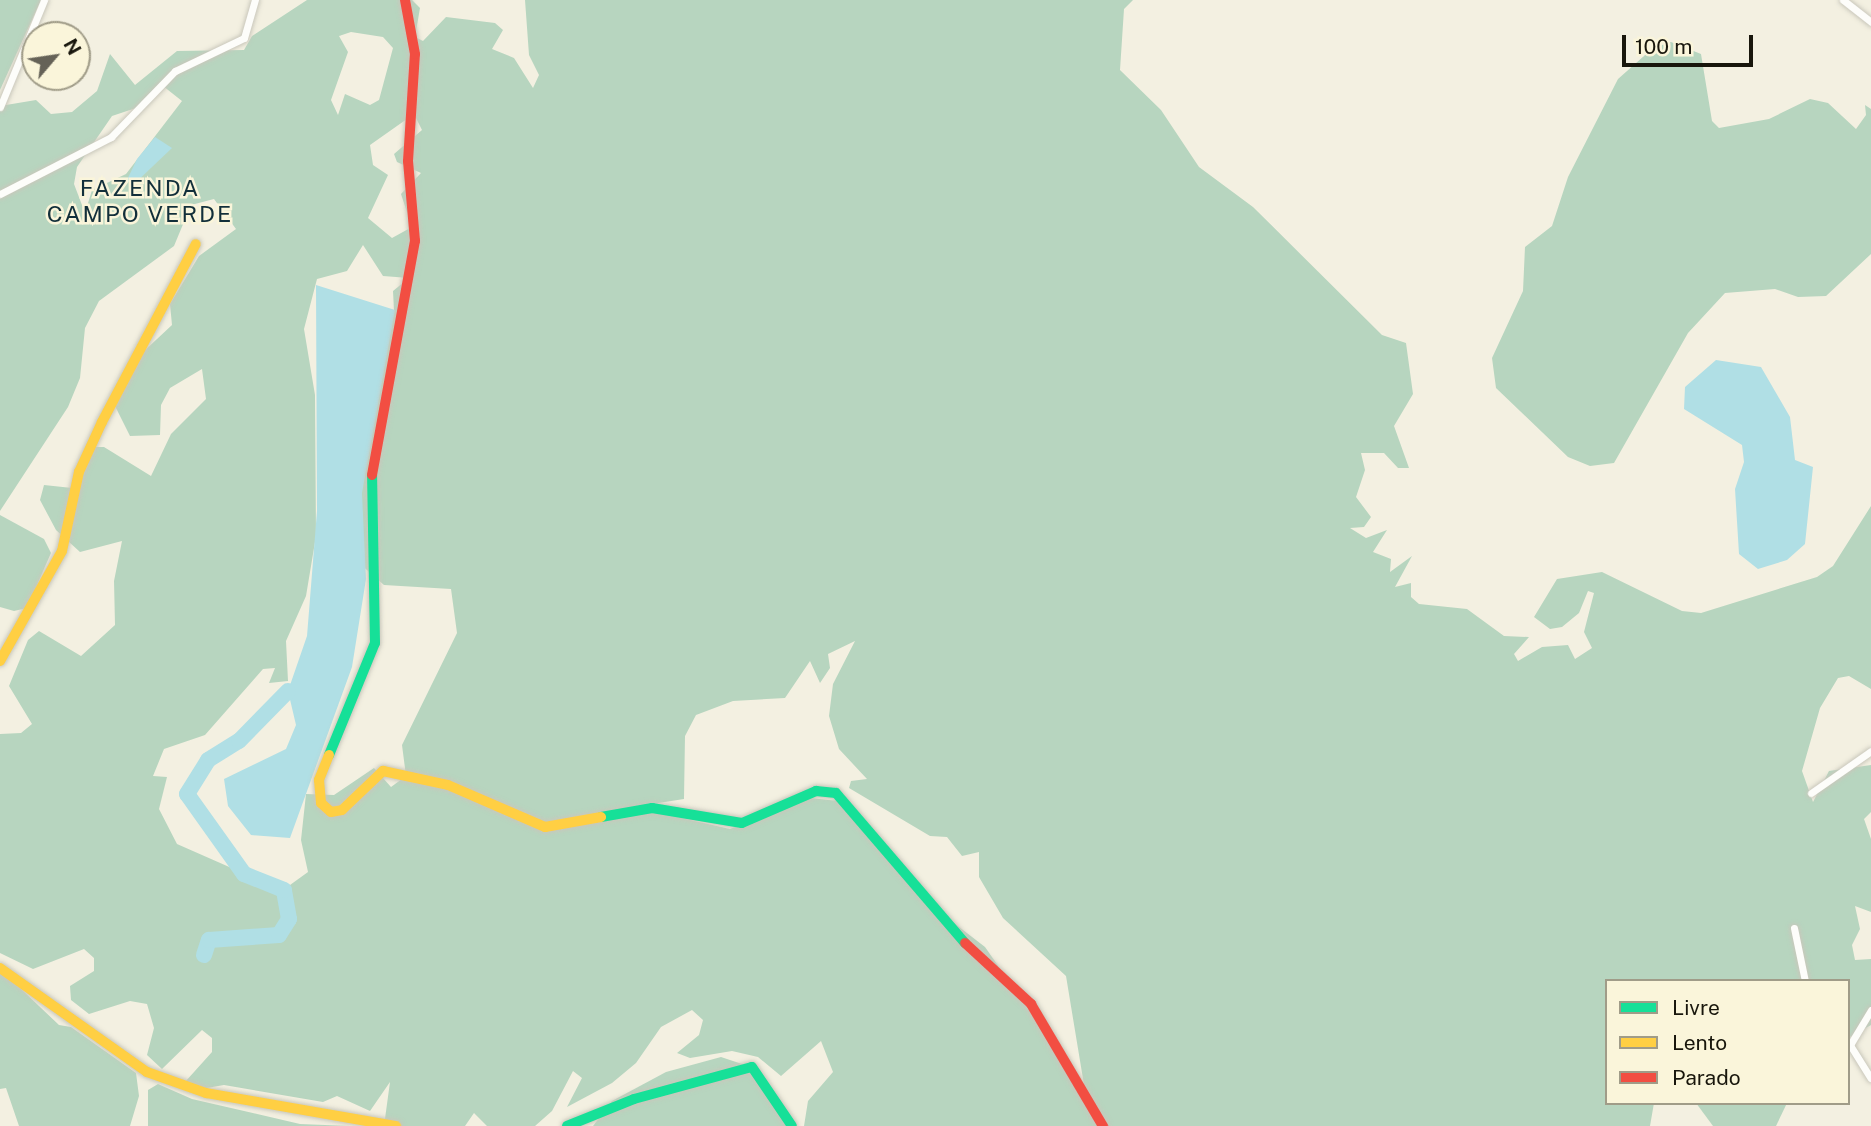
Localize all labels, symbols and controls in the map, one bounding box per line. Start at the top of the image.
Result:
north arrow [21,21,91,91]
scale bar [1626,21,1757,65]
text: 100 m [1635,34,1692,59]
text: N [59,35,86,59]
district label: FAZENDA CAMPO VERDE [48,174,232,228]
legend [1605,979,1850,1105]
text: Livre [1672,995,1720,1020]
text: Lento [1672,1030,1727,1055]
text: Parado [1672,1065,1741,1090]

